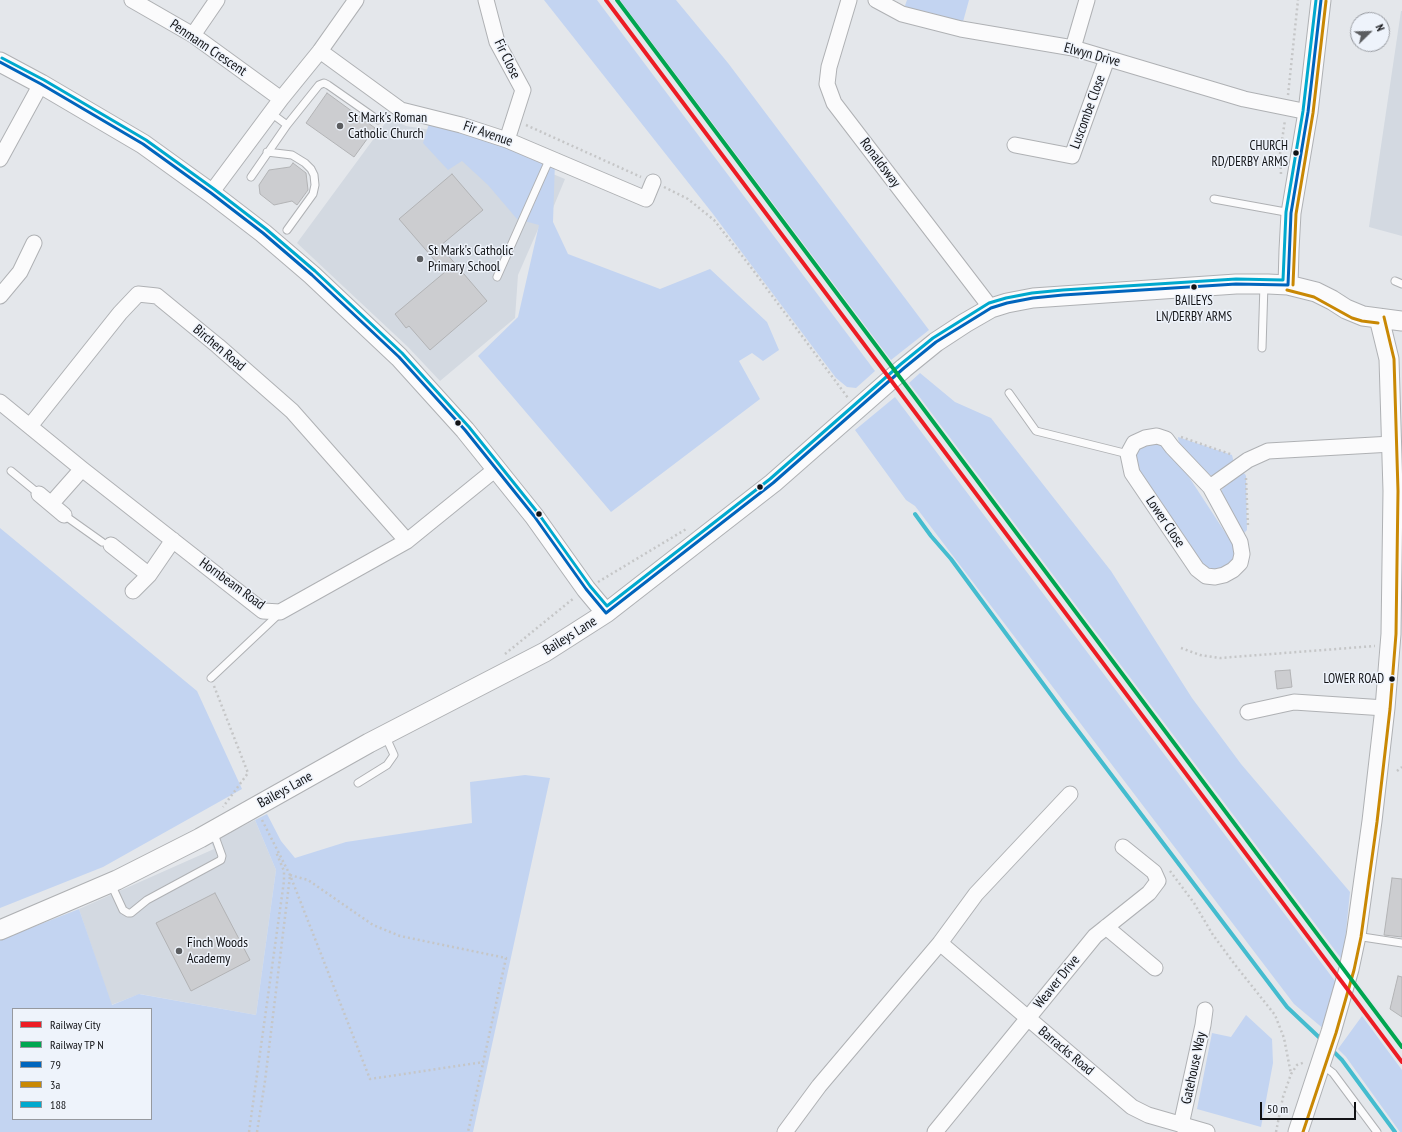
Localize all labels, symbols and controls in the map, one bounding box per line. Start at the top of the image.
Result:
north arrow [1350,12,1390,52]
street label: Penmann Crescent [166,16,250,80]
text: N [1373,22,1388,33]
street label: Fir Close [490,37,524,81]
street label: Elwyn Drive [1062,39,1122,71]
street label: Luscombe Close [1067,73,1109,151]
place label: St Mark's Roman Catholic Church [348,110,427,142]
street label: Fir Avenue [461,118,515,150]
marker: St Mark's Roman Catholic Church [335,121,345,131]
street label: Ronaldsway [856,135,904,191]
place label: CHURCH RD/DERBY ARMS [1211,138,1288,169]
marker: CHURCH RD/DERBY ARMS [1291,148,1301,158]
place label: St Mark's Catholic Primary School [428,243,513,276]
marker: St Mark's Catholic Primary School [415,254,425,264]
marker: BAILEYS LN/DERBY ARMS [1189,282,1199,292]
place label: BAILEYS LN/DERBY ARMS [1156,293,1232,324]
street label: Birchen Road [189,321,249,375]
unlabelled marker [453,418,463,428]
unlabelled marker [755,482,765,492]
street label: Lower Close [1142,493,1188,551]
unlabelled marker [534,509,544,519]
street label: Hornbeam Road [196,555,268,613]
street label: Baileys Lane [540,613,600,659]
place label: LOWER ROAD [1323,671,1384,687]
marker: LOWER ROAD [1387,674,1397,684]
street label: Baileys Lane [255,768,315,812]
place label: Finch Woods Academy [187,935,248,968]
marker: Finch Woods Academy [174,946,184,956]
street label: Weaver Drive [1030,952,1084,1012]
legend [12,1008,152,1120]
text: Railway City [50,1017,100,1032]
street label: Barracks Road [1035,1023,1097,1079]
street label: Gatehouse Way [1178,1030,1210,1106]
text: Railway TP N [50,1037,104,1052]
text: 79 [50,1057,61,1072]
text: 3a [50,1077,60,1092]
scale bar [1262,1094,1358,1120]
text: 188 [50,1097,66,1112]
text: 50 m [1267,1101,1288,1116]

